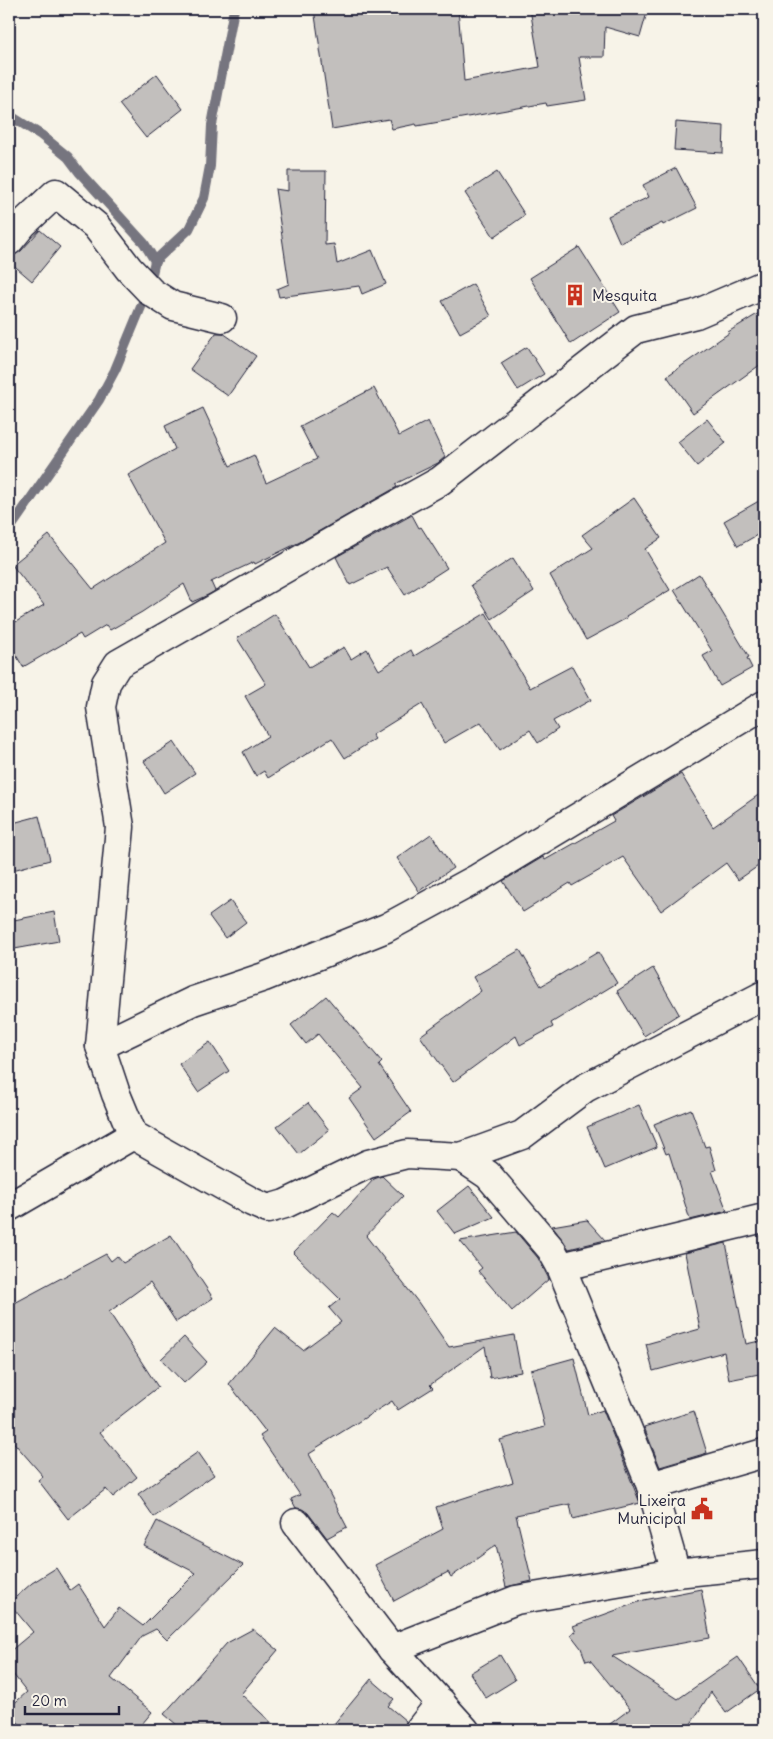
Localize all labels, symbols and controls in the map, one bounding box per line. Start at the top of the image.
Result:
building icon: Mesquita [562,282,588,308]
place label: Mesquita [592,285,657,305]
place label: Lixeira Municipal [617,1490,686,1528]
public building icon: Lixeira Municipal [689,1496,715,1522]
scale bar [25,1684,119,1716]
text: 20 m [32,1691,67,1710]

